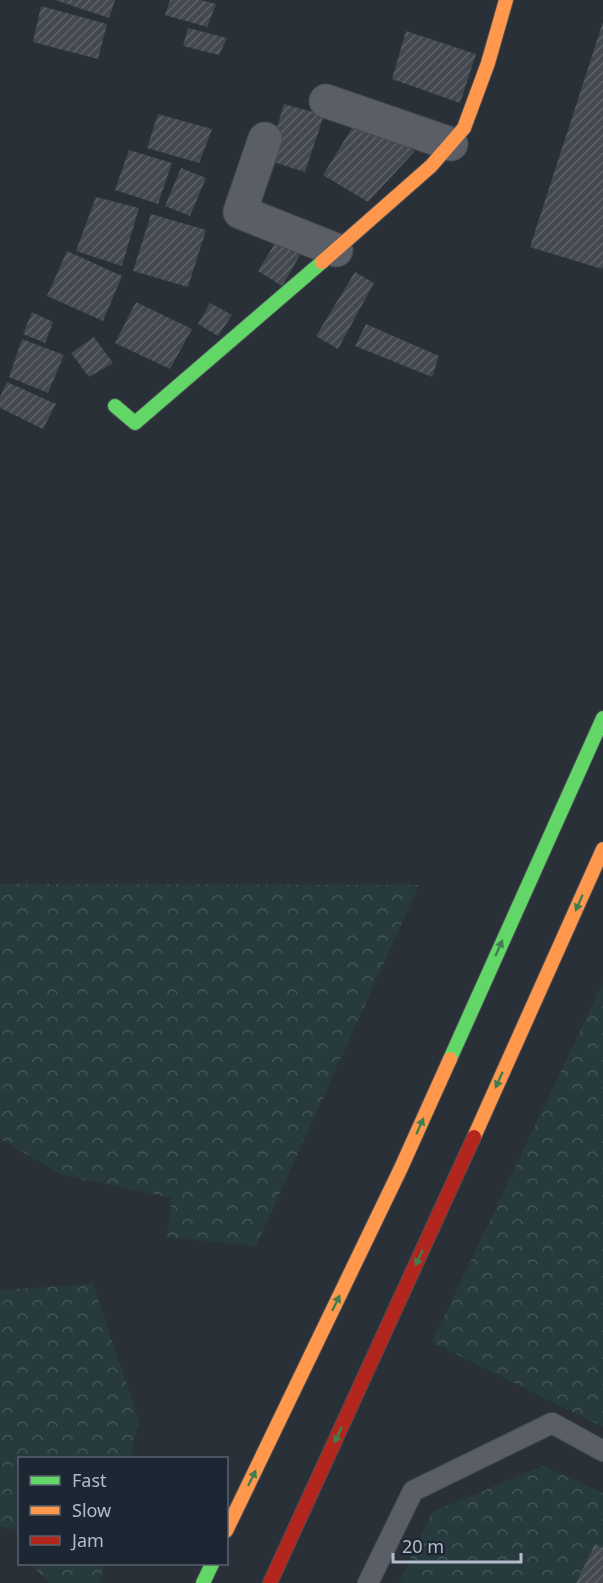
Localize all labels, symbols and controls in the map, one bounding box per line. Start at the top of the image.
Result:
one-way arrow [574,894,584,912]
one-way arrow [495,940,504,957]
one-way arrow [495,1072,504,1089]
one-way arrow [415,1118,424,1135]
one-way arrow [414,1250,424,1268]
one-way arrow [332,1294,341,1311]
one-way arrow [333,1427,342,1444]
legend [18,1457,228,1565]
text: Fast [72,1468,107,1492]
one-way arrow [247,1470,256,1487]
text: Slow [72,1498,111,1522]
scale bar [393,1526,520,1564]
text: Jam [70,1528,104,1552]
text: 20 m [402,1534,444,1558]

